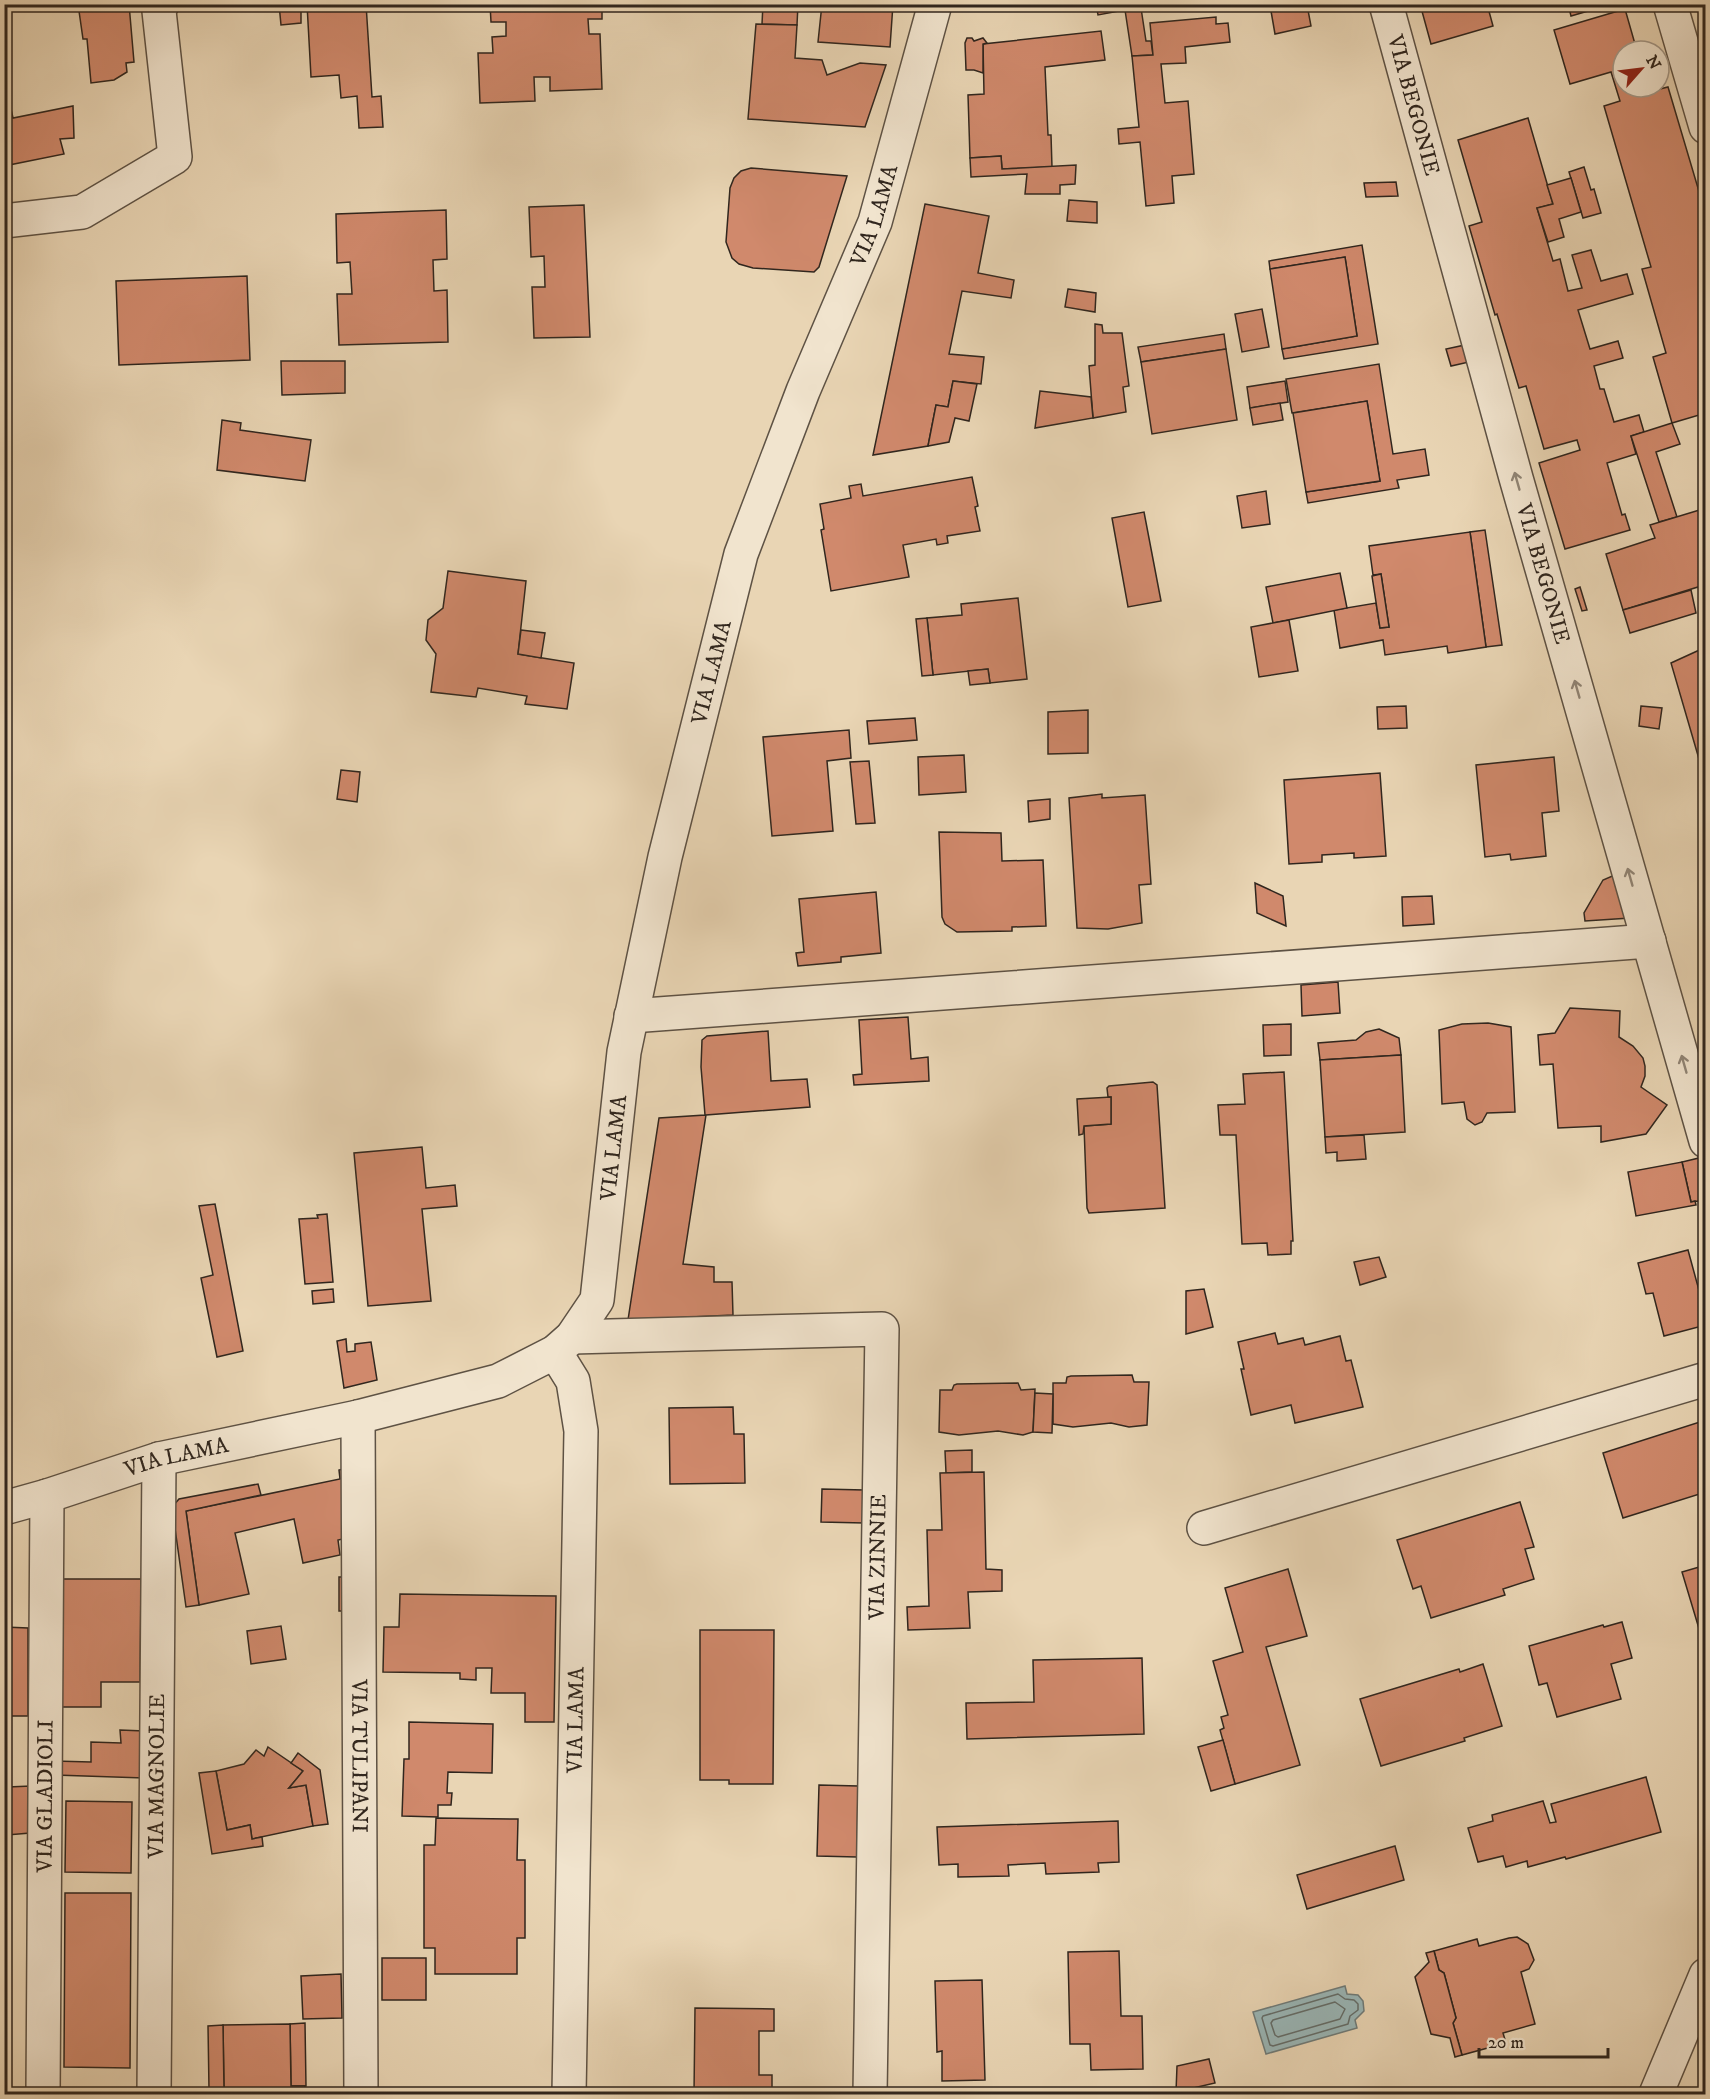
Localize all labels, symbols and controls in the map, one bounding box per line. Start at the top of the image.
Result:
street label: VIA BEGONIE [1381,31,1446,179]
north arrow [1611,39,1671,99]
text: N [1641,52,1665,73]
street label: VIA LAMA [844,161,904,272]
one-way arrow [1511,472,1523,491]
street label: VIA BEGONIE [1510,499,1576,647]
street label: VIA LAMA [685,617,738,728]
one-way arrow [1571,680,1582,699]
one-way arrow [1624,868,1636,887]
one-way arrow [1678,1055,1689,1074]
street label: VIA LAMA [594,1093,633,1203]
street label: VIA LAMA [120,1431,232,1483]
street label: VIA ZINNIE [863,1494,893,1621]
street label: VIA LAMA [562,1666,590,1774]
street label: VIA TULIPANI [346,1678,373,1833]
street label: VIA MAGNOLIE [142,1694,171,1860]
street label: VIA GLADIOLI [31,1720,59,1873]
scale bar [1479,2021,1608,2059]
text: 20 m [1488,2032,1524,2054]

